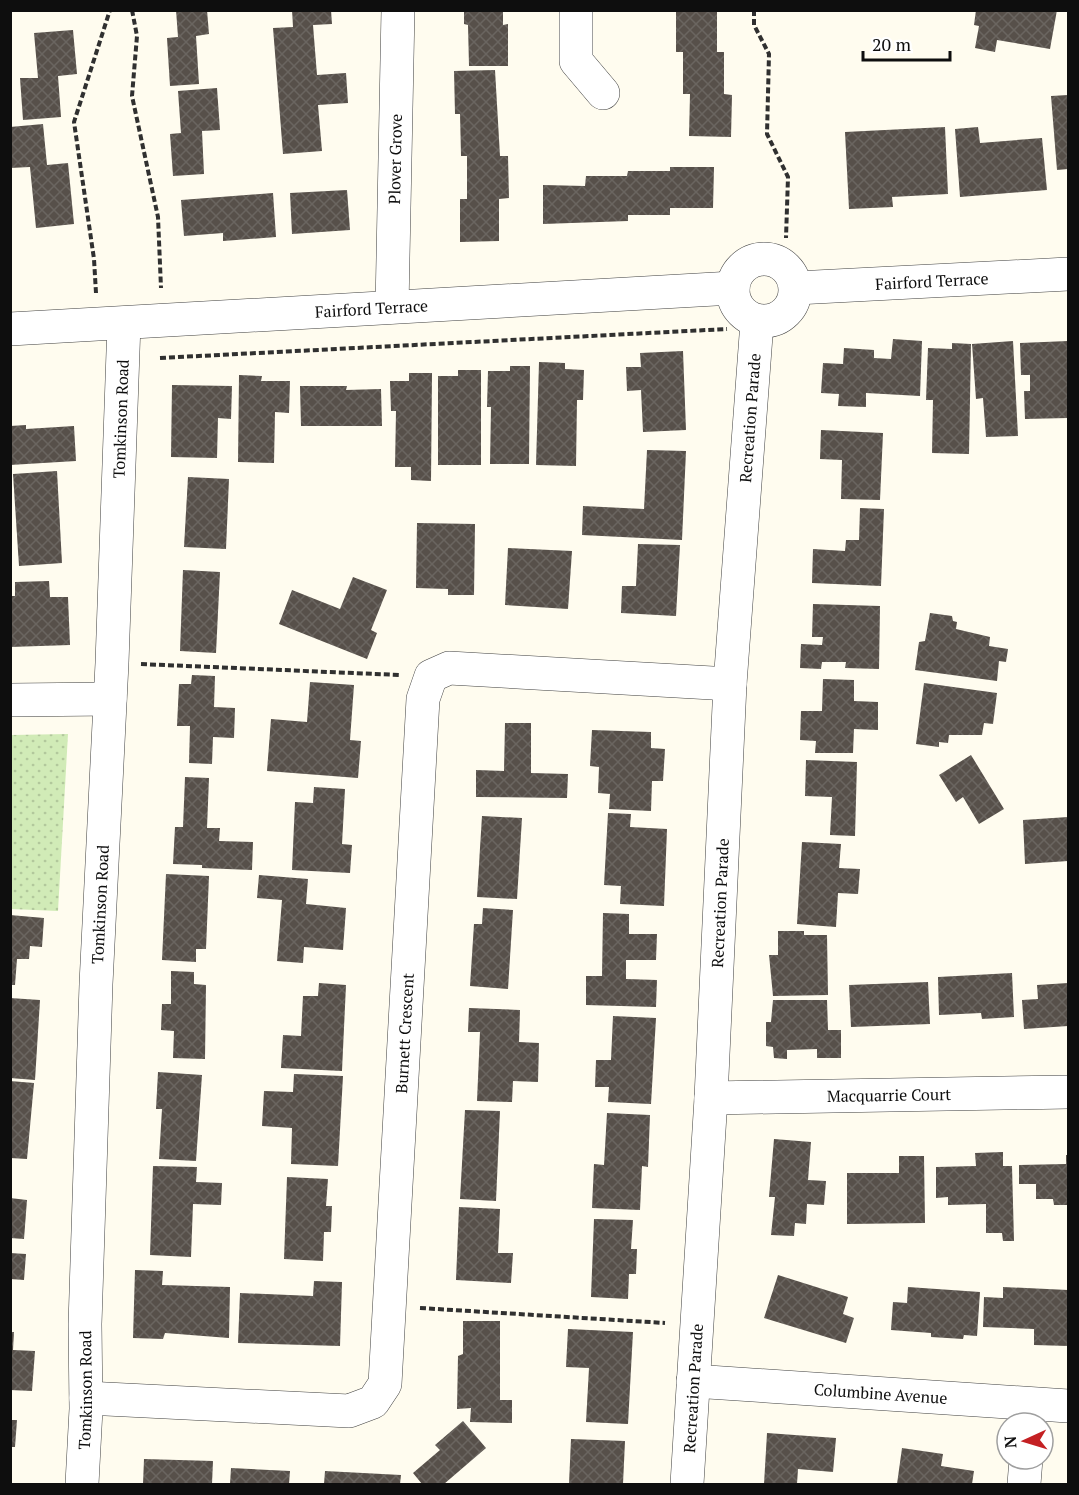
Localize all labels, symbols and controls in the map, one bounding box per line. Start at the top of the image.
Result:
scale bar [863,24,950,62]
text: 20 m [872,32,912,56]
street label: Plover Grove [383,114,407,204]
street label: Fairford Terrace [875,267,989,295]
street label: Fairford Terrace [314,294,429,323]
street label: Recreation Parade [734,352,766,483]
street label: Tomkinson Road [108,359,134,479]
street label: Recreation Parade [706,838,734,968]
street label: Tomkinson Road [86,844,114,964]
street label: Burnett Crescent [390,972,419,1094]
street label: Macquarrie Court [827,1083,951,1107]
street label: Recreation Parade [678,1323,708,1454]
street label: Tomkinson Road [73,1330,97,1450]
street label: Columbine Avenue [813,1378,948,1409]
north arrow [995,1411,1055,1471]
text: N [999,1435,1021,1449]

